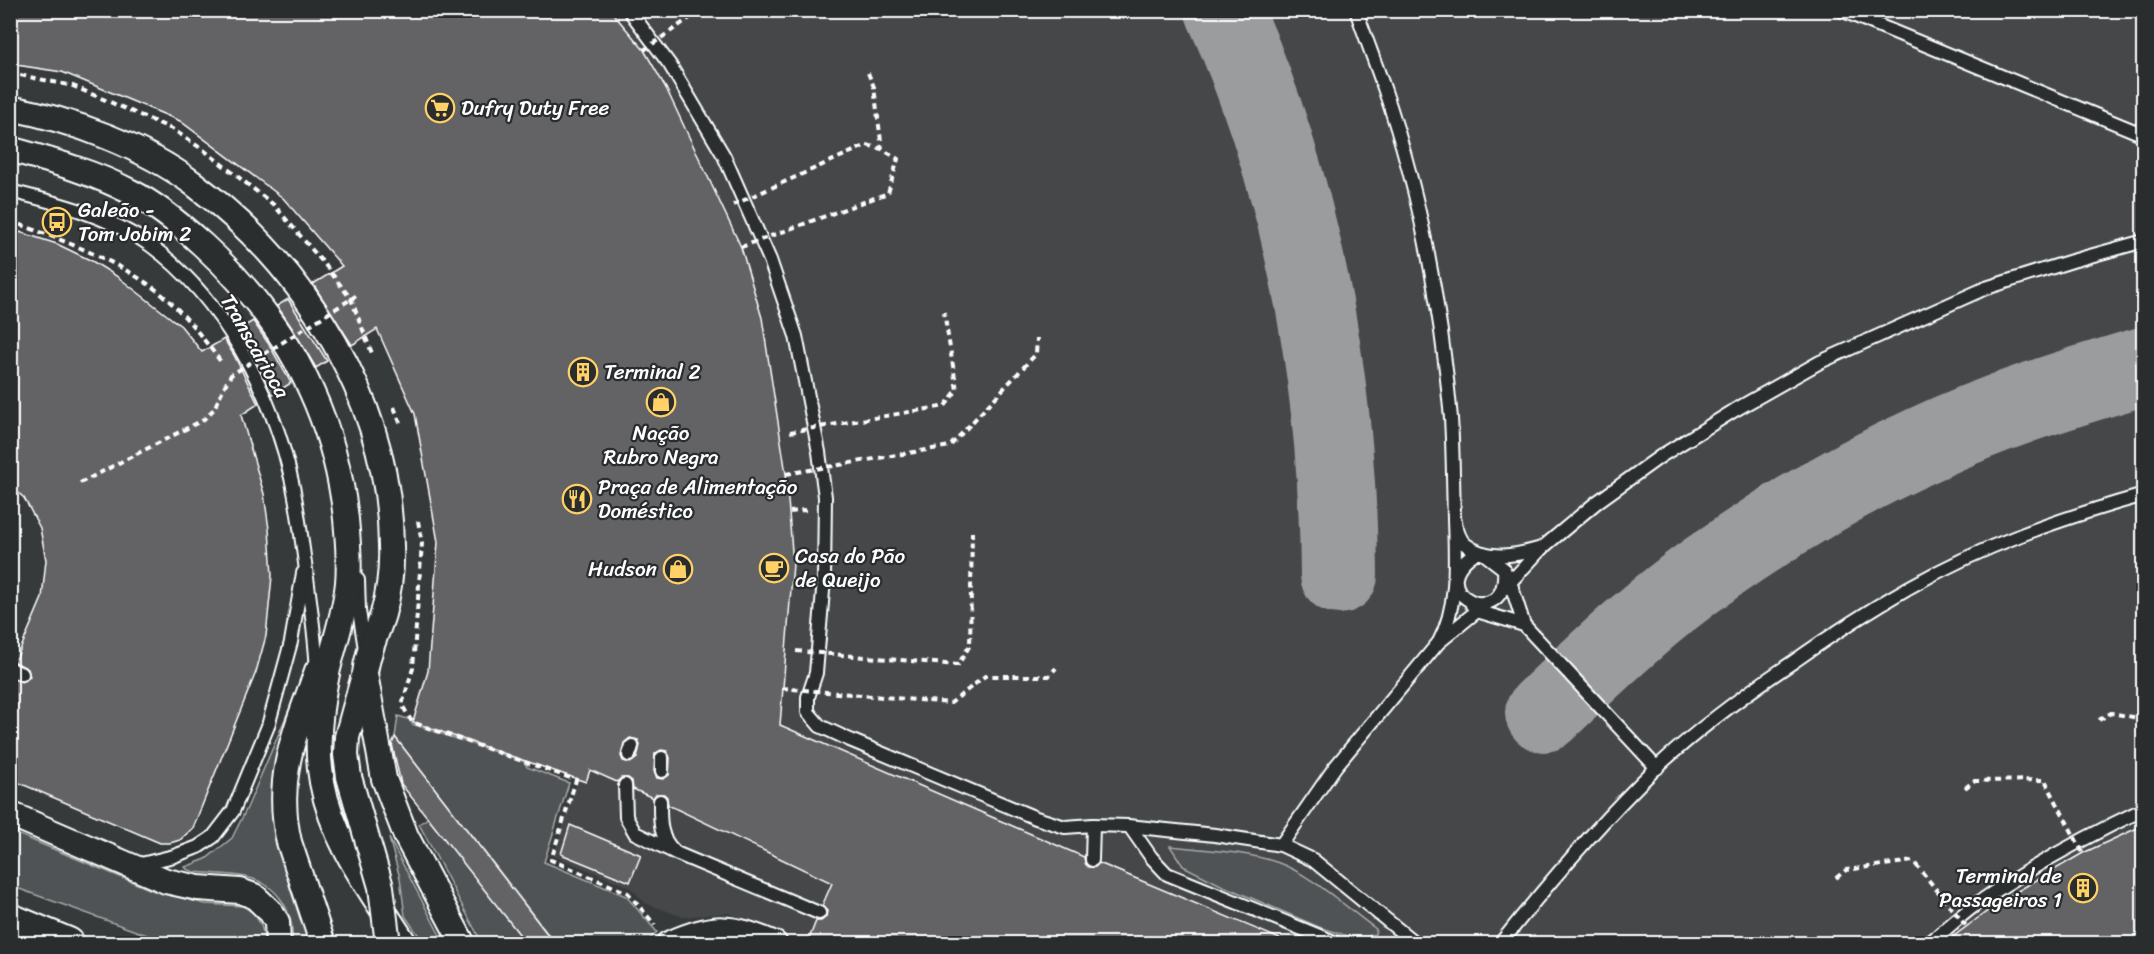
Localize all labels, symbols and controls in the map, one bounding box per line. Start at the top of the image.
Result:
place label: Dufry Duty Free [461,89,609,127]
supermarket icon: Dufry Duty Free [424,92,456,124]
place label: Galeão - Tom Jobim 2 [78,191,191,253]
bus stop icon: Galeão - Tom Jobim 2 [41,206,73,238]
street label: Transcarioca [210,286,301,406]
place label: Terminal 2 [604,353,701,391]
building icon: Terminal 2 [567,356,599,388]
shop icon: Nação Rubro Negra [645,386,677,418]
place label: Nação Rubro Negra [604,414,719,476]
place label: Praça de Alimentação Doméstico [598,468,798,530]
restaurant icon: Praça de Alimentação Doméstico [561,483,593,515]
place label: Casa do Pão de Queijo [795,537,906,599]
place label: Hudson [588,550,657,588]
cafe icon: Casa do Pão de Queijo [758,552,790,584]
shop icon: Hudson [662,553,694,585]
place label: Terminal de Passageiros 1 [1939,857,2062,919]
building icon: Terminal de Passageiros 1 [2067,872,2099,904]

